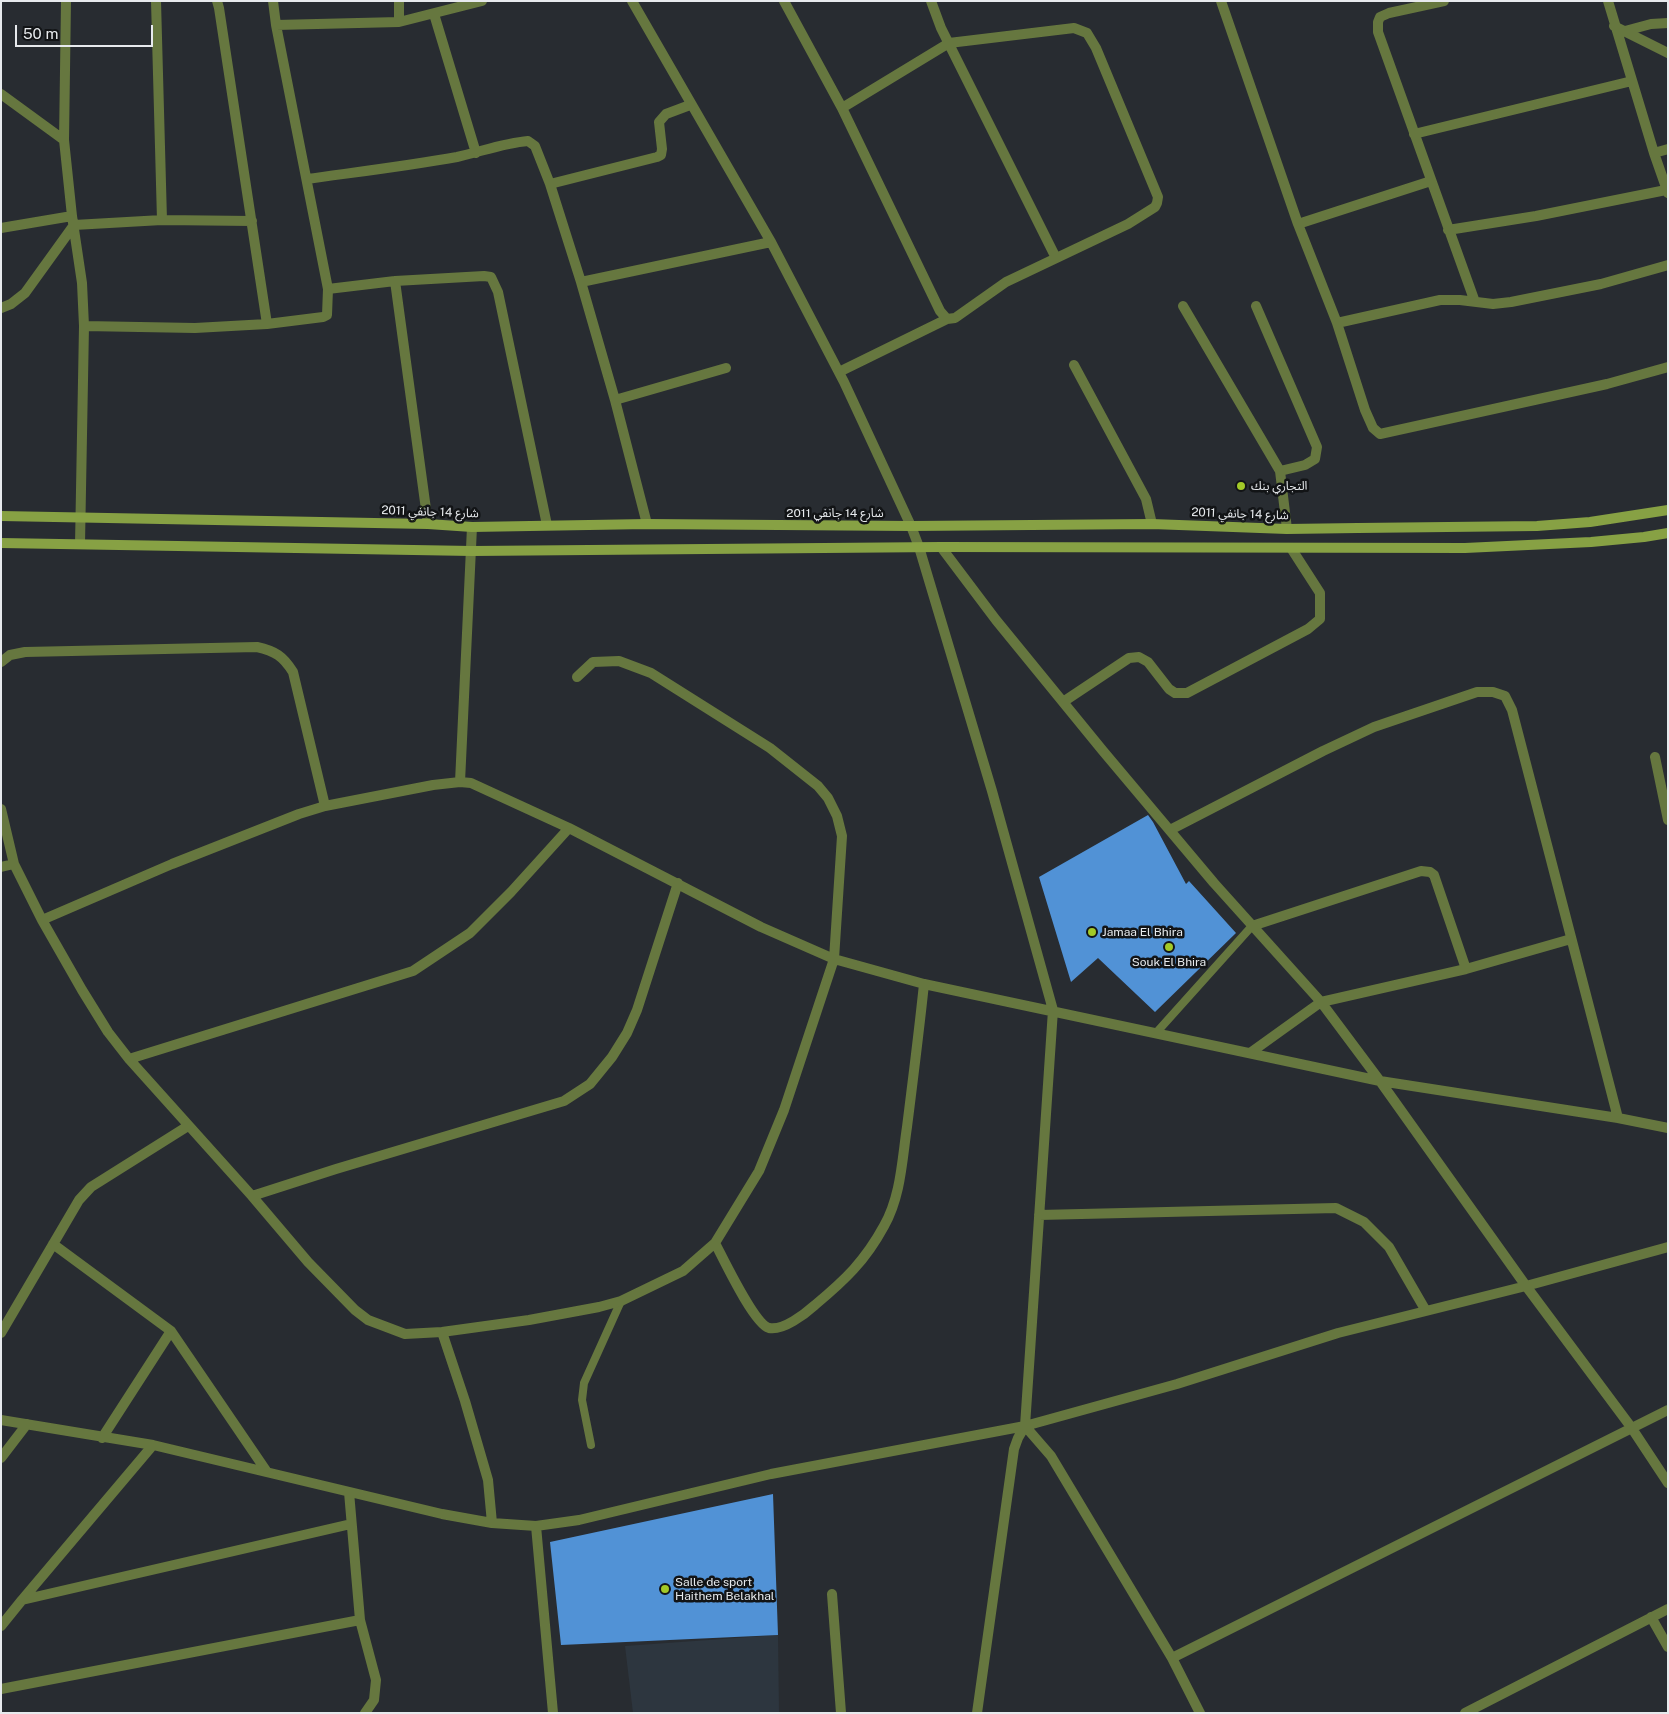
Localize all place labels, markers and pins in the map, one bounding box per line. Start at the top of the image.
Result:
place label: التجاري بنك [1251,479,1307,493]
marker: التجاري بنك [1235,480,1247,492]
place label: Jamaa El Bhira [1102,925,1183,939]
marker: Jamaa El Bhira [1086,926,1098,938]
marker: Souk El Bhira [1163,941,1175,953]
place label: Souk El Bhira [1132,955,1206,969]
place label: Salle de sport Haithem Belakhal [675,1575,774,1603]
marker: Salle de sport Haithem Belakhal [659,1583,671,1595]

